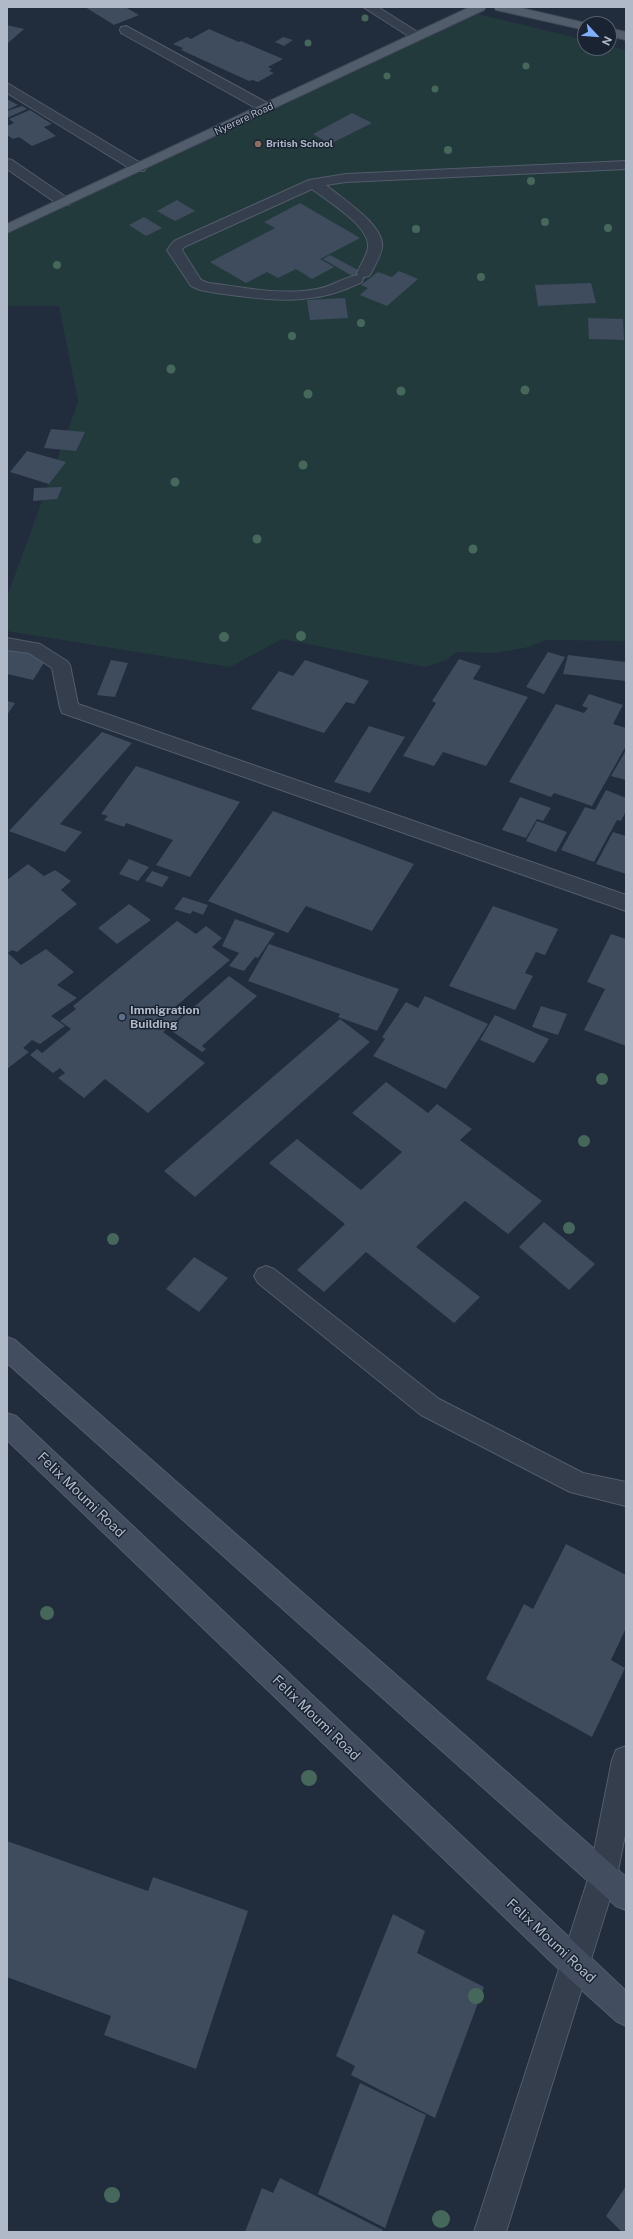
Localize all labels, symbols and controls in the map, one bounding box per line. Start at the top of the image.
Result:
north arrow [577,16,617,56]
text: N [600,34,614,47]
street label: Nyerere Road [213,100,275,138]
place label: British School [266,138,333,150]
marker: British School [253,139,263,149]
place label: Immigration Building [130,1003,200,1031]
marker: Immigration Building [117,1012,127,1022]
street label: Felix Moumi Road [34,1449,128,1541]
street label: Felix Moumi Road [269,1672,363,1764]
street label: Felix Moumi Road [503,1895,599,1987]

